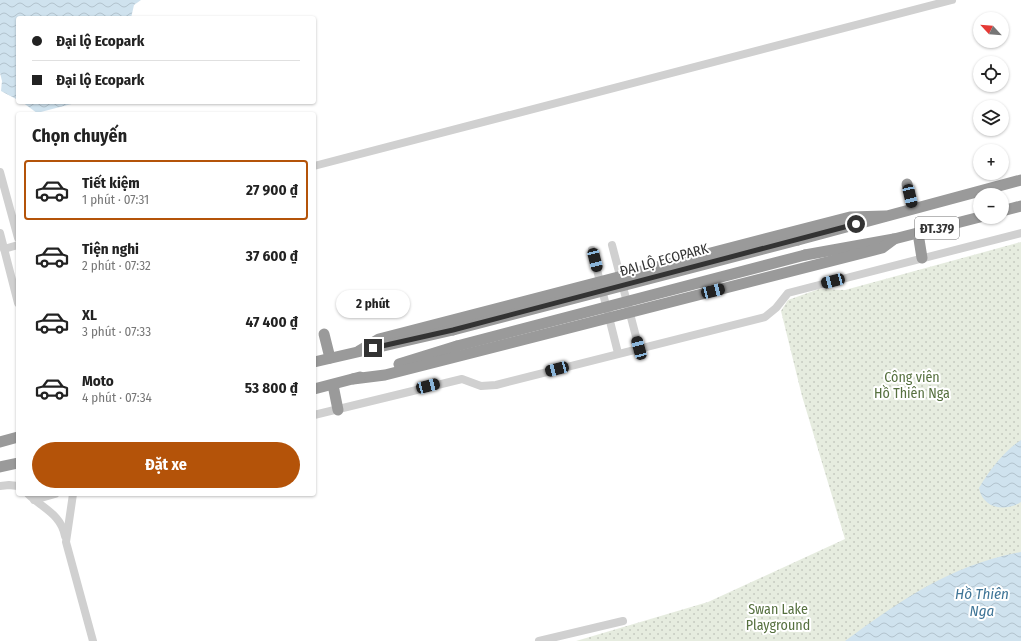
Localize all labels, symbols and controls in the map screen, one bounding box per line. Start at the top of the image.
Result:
north arrow [973,12,1009,48]
map controls [973,12,1009,224]
text: Đại lộ Ecopark [56,32,144,50]
button: locate [973,56,1009,92]
text: Đại lộ Ecopark [56,71,144,89]
button: layers [973,100,1009,136]
text: Chọn chuyến [32,125,127,147]
button: + [973,144,1009,180]
icon: car [34,172,70,208]
text: Tiết kiệm [82,174,140,192]
text: 27 900 ₫ [246,181,298,199]
car [901,183,919,209]
button: − [973,188,1009,224]
text: 1 phút · 07:31 [82,192,149,207]
route start [847,215,865,233]
road number: ĐT.379 [915,217,959,239]
icon: car [34,238,70,274]
street label: ĐẠI LỘ ECOPARK [618,239,711,280]
text: Tiện nghi [82,240,139,258]
text: 37 600 ₫ [246,247,298,265]
car [586,247,604,273]
text: 2 phút · 07:32 [82,258,151,273]
car [820,272,846,290]
car [700,282,726,300]
callout: 2 phút [336,290,410,318]
text: 2 phút [356,296,390,311]
icon: car [34,304,70,340]
text: XL [82,306,97,324]
text: 47 400 ₫ [246,313,298,331]
text: 3 phút · 07:33 [82,324,151,339]
car [630,335,648,361]
route end [364,339,382,357]
car [544,360,570,378]
park label: Công viên Hồ Thiên Nga [874,369,950,402]
icon: car [34,370,70,406]
text: Moto [82,372,114,390]
car [415,377,441,395]
text: 53 800 ₫ [245,379,298,397]
text: 4 phút · 07:34 [82,390,152,405]
button: Đặt xe [32,442,300,488]
water label: Hồ Thiên Nga [955,585,1009,620]
park label: Swan Lake Playground [746,601,810,634]

